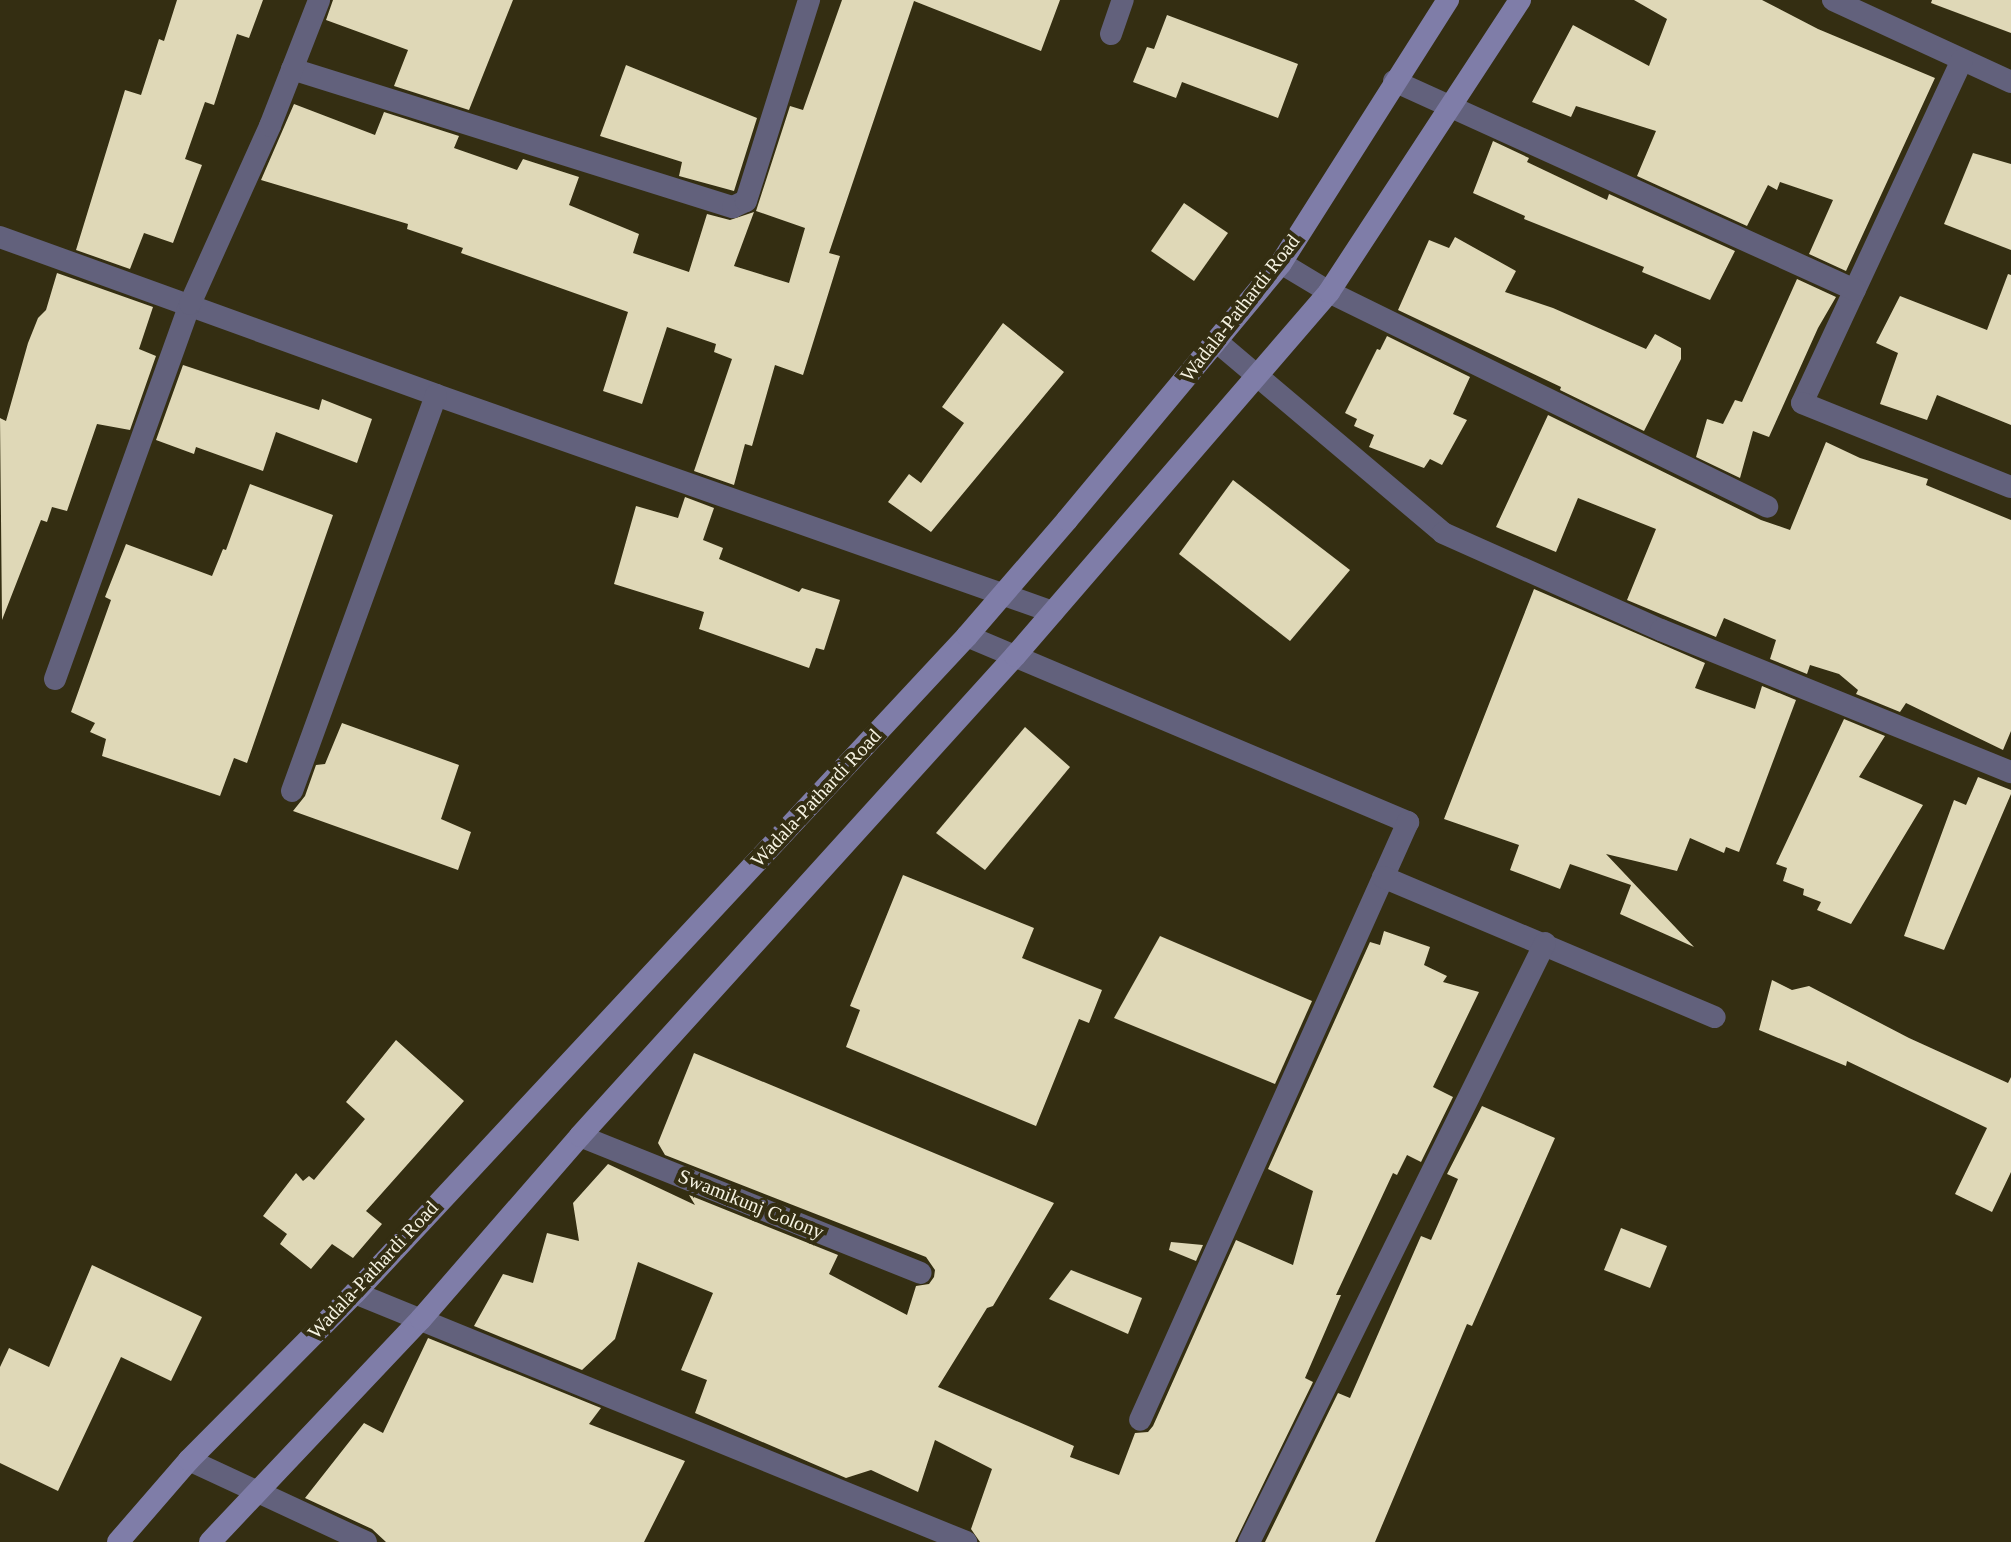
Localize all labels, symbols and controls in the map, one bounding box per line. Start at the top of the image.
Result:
street label: Wadala-Pathardi Road [1175,230,1305,386]
street label: Wadala-Pathardi Road [746,724,886,872]
street label: Swamikunj Colony [675,1164,827,1244]
street label: Wadala-Pathardi Road [303,1196,443,1344]

